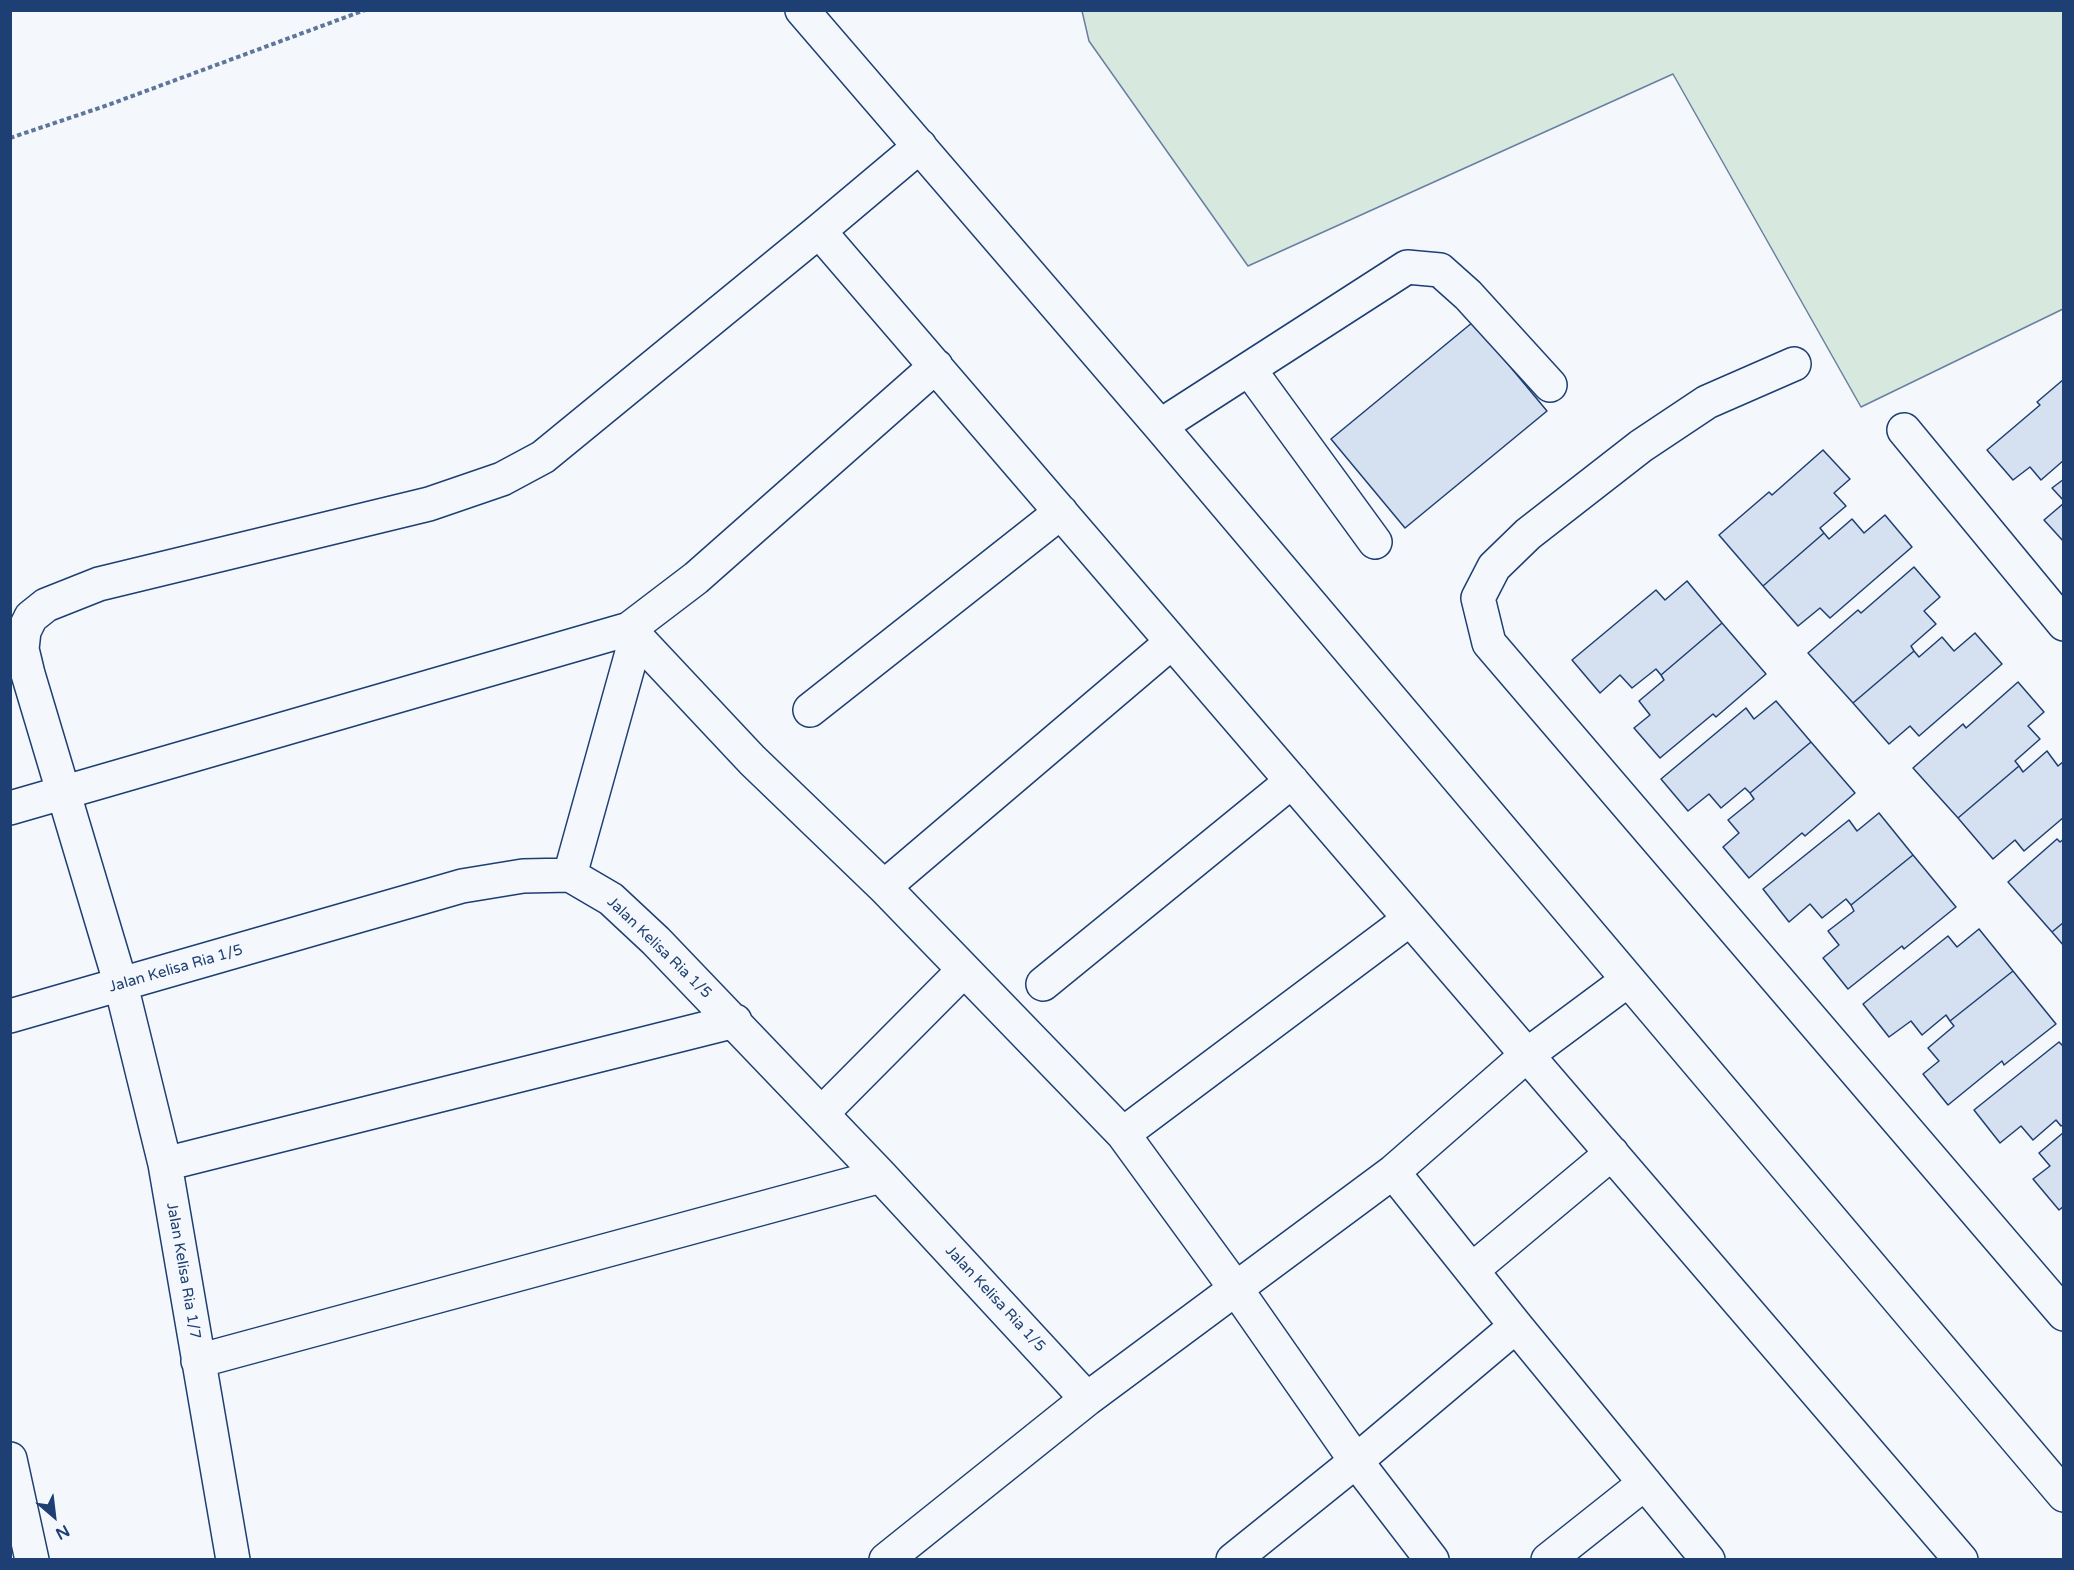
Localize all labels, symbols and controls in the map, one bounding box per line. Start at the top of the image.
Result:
street label: Jalan Kelisa Ria 1/5 [603,893,715,1003]
street label: Jalan Kelisa Ria 1/5 [107,941,245,997]
street label: Jalan Kelisa Ria 1/7 [162,1201,204,1341]
street label: Jalan Kelisa Ria 1/5 [941,1242,1049,1356]
north arrow [24,1486,84,1546]
text: N [52,1520,73,1544]

